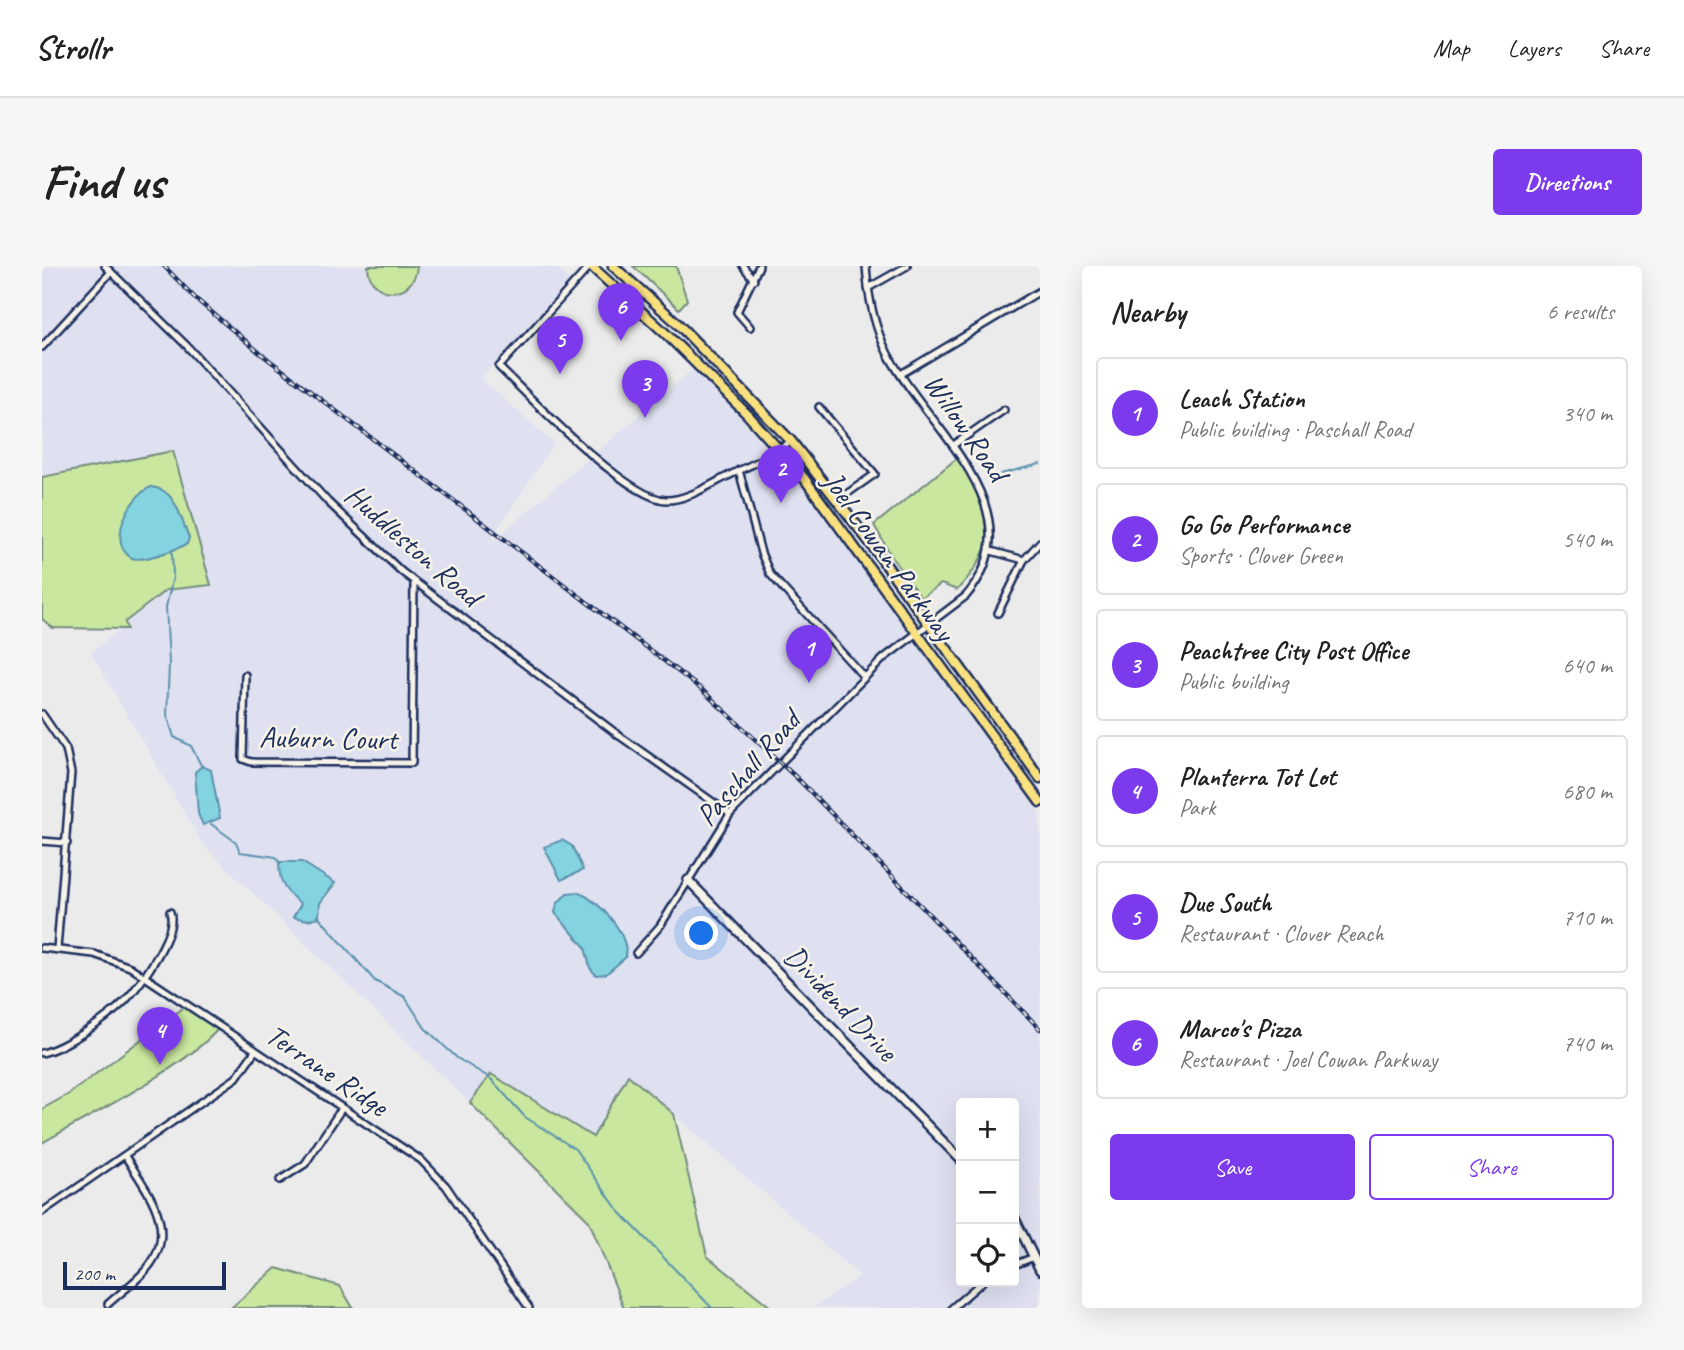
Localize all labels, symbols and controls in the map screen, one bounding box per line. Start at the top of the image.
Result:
text: Strollr [35,27,110,69]
text: Map [1433,33,1470,63]
text: Layers [1508,33,1561,63]
text: Share [1599,33,1649,63]
button: Directions [1493,149,1642,215]
text: Find us [42,151,164,213]
pin: 6 [598,283,644,341]
text: Nearby [1110,293,1186,331]
text: 6 results [1547,297,1614,326]
pin: 5 [537,316,583,374]
pin: 3 [622,360,668,418]
street label: Willow Road [915,366,1019,492]
text: Leach Station [1179,382,1305,415]
text: 1 [1130,399,1140,428]
text: 340 m [1563,399,1612,428]
text: Public building · Paschall Road [1179,415,1412,444]
pin: 2 [758,445,804,503]
street label: Joel Cowan Parkway [813,462,965,651]
street label: Huddleston Road [337,476,492,617]
text: Go Go Performance [1179,508,1349,541]
text: 2 [1130,525,1140,554]
text: 540 m [1563,525,1612,554]
text: Sports · Clover Green [1179,541,1343,570]
pin: 1 [786,625,832,683]
text: Peachtree City Post Office [1179,634,1408,667]
text: 3 [1130,651,1140,680]
text: 640 m [1563,651,1612,680]
text: Public building [1179,667,1288,696]
street label: Paschall Road [687,699,811,834]
street label: Auburn Court [259,718,400,758]
text: Planterra Tot Lot [1179,760,1336,793]
text: 4 [1130,777,1140,806]
text: 680 m [1563,777,1612,806]
text: Park [1179,793,1215,822]
text: Due South [1179,886,1271,919]
text: 5 [1130,903,1140,932]
text: 710 m [1563,903,1612,932]
your location [684,916,718,950]
text: Restaurant · Clover Reach [1179,919,1384,948]
street label: Dividend Drive [776,937,907,1071]
pin: 4 [137,1007,183,1065]
text: Marco's Pizza [1179,1012,1301,1045]
street label: Terrane Ridge [259,1015,397,1126]
text: 6 [1130,1029,1140,1058]
text: 740 m [1563,1029,1612,1058]
text: Restaurant · Joel Cowan Parkway [1179,1045,1437,1074]
map controls [956,1098,1019,1287]
button: + [956,1098,1019,1161]
button: Save [1110,1134,1355,1200]
button: Share [1369,1134,1614,1200]
button: − [956,1161,1019,1224]
button: locate [956,1224,1019,1287]
scale bar [63,1259,226,1291]
text: 200 m [74,1262,115,1286]

